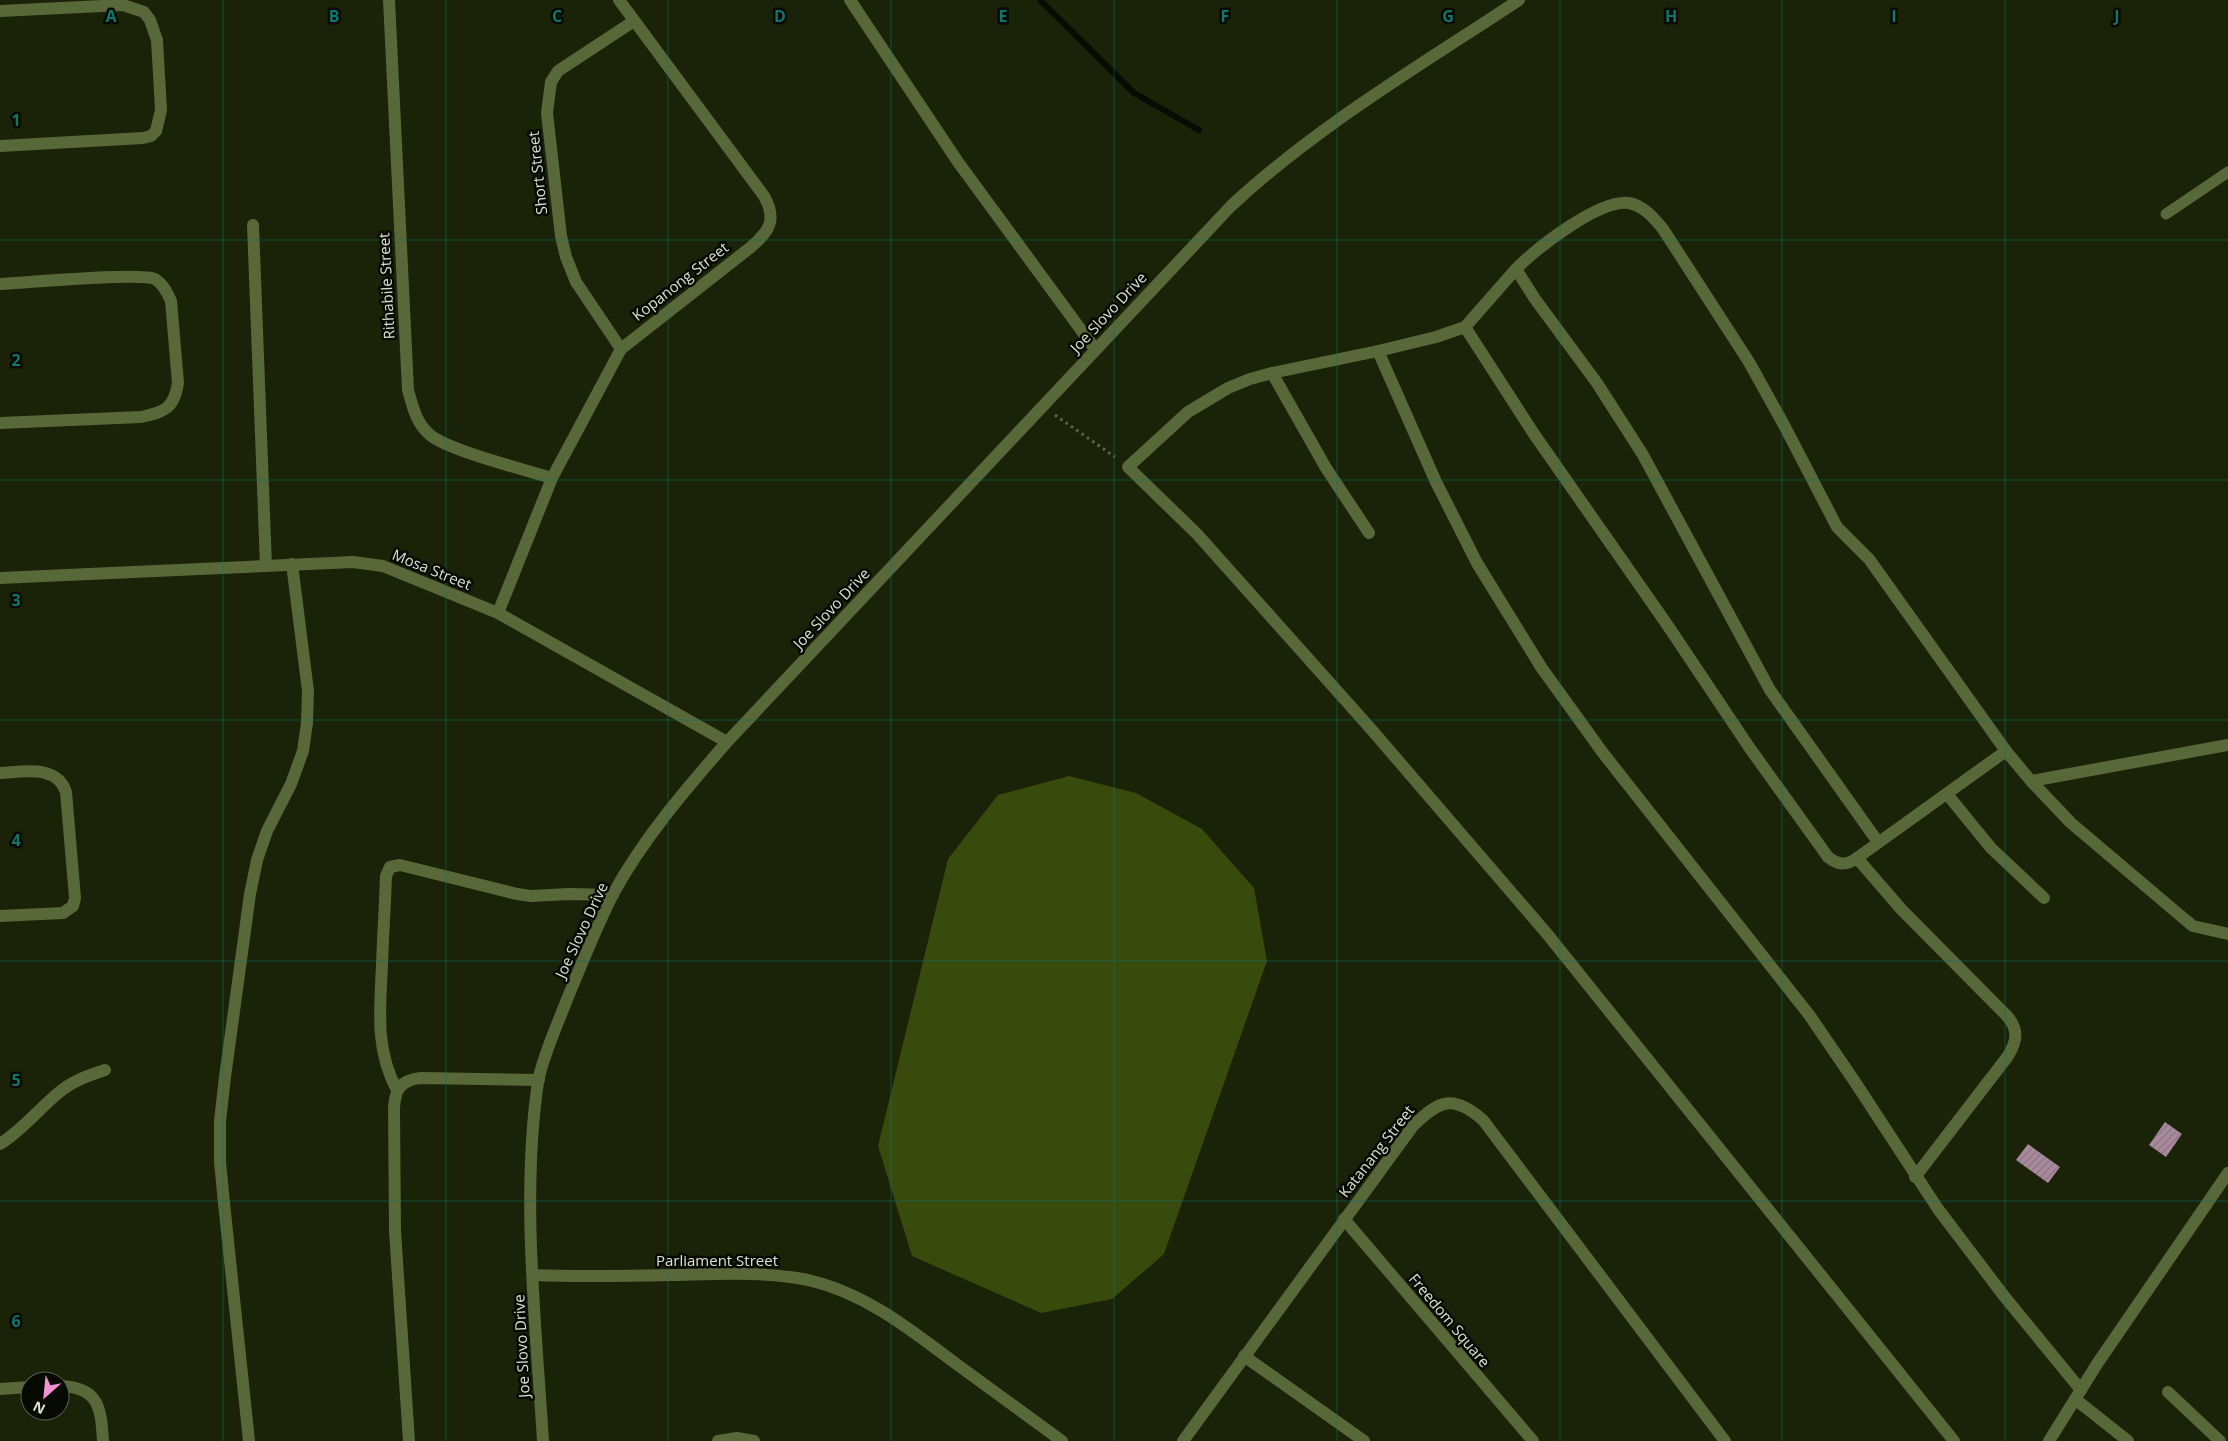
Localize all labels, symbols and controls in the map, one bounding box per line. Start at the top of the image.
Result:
text: A [105,5,117,27]
text: B [329,5,339,27]
text: C [552,5,562,27]
text: D [774,5,786,27]
text: E [999,5,1008,27]
text: F [1221,5,1229,27]
text: G [1442,5,1454,27]
text: H [1665,5,1677,27]
text: I [1891,5,1897,27]
text: J [2112,5,2120,27]
text: 1 [11,109,21,131]
street label: Short Street [523,130,551,216]
street label: Rithabile Street [373,232,399,340]
street label: Kopanong Street [628,237,732,325]
street label: Joe Slovo Drive [1064,267,1151,358]
text: 2 [11,349,21,371]
street label: Mosa Street [389,544,475,594]
street label: Joe Slovo Drive [787,563,874,654]
text: 3 [11,589,21,611]
text: 4 [11,829,21,851]
street label: Joe Slovo Drive [549,879,612,983]
text: 5 [11,1069,21,1091]
street label: Katanang Street [1334,1101,1418,1201]
street label: Parliament Street [656,1250,778,1270]
street label: Freedom Square [1405,1269,1495,1371]
street label: Joe Slovo Drive [508,1294,534,1400]
text: 6 [11,1310,21,1332]
north arrow [20,1371,70,1421]
text: N [29,1397,48,1419]

